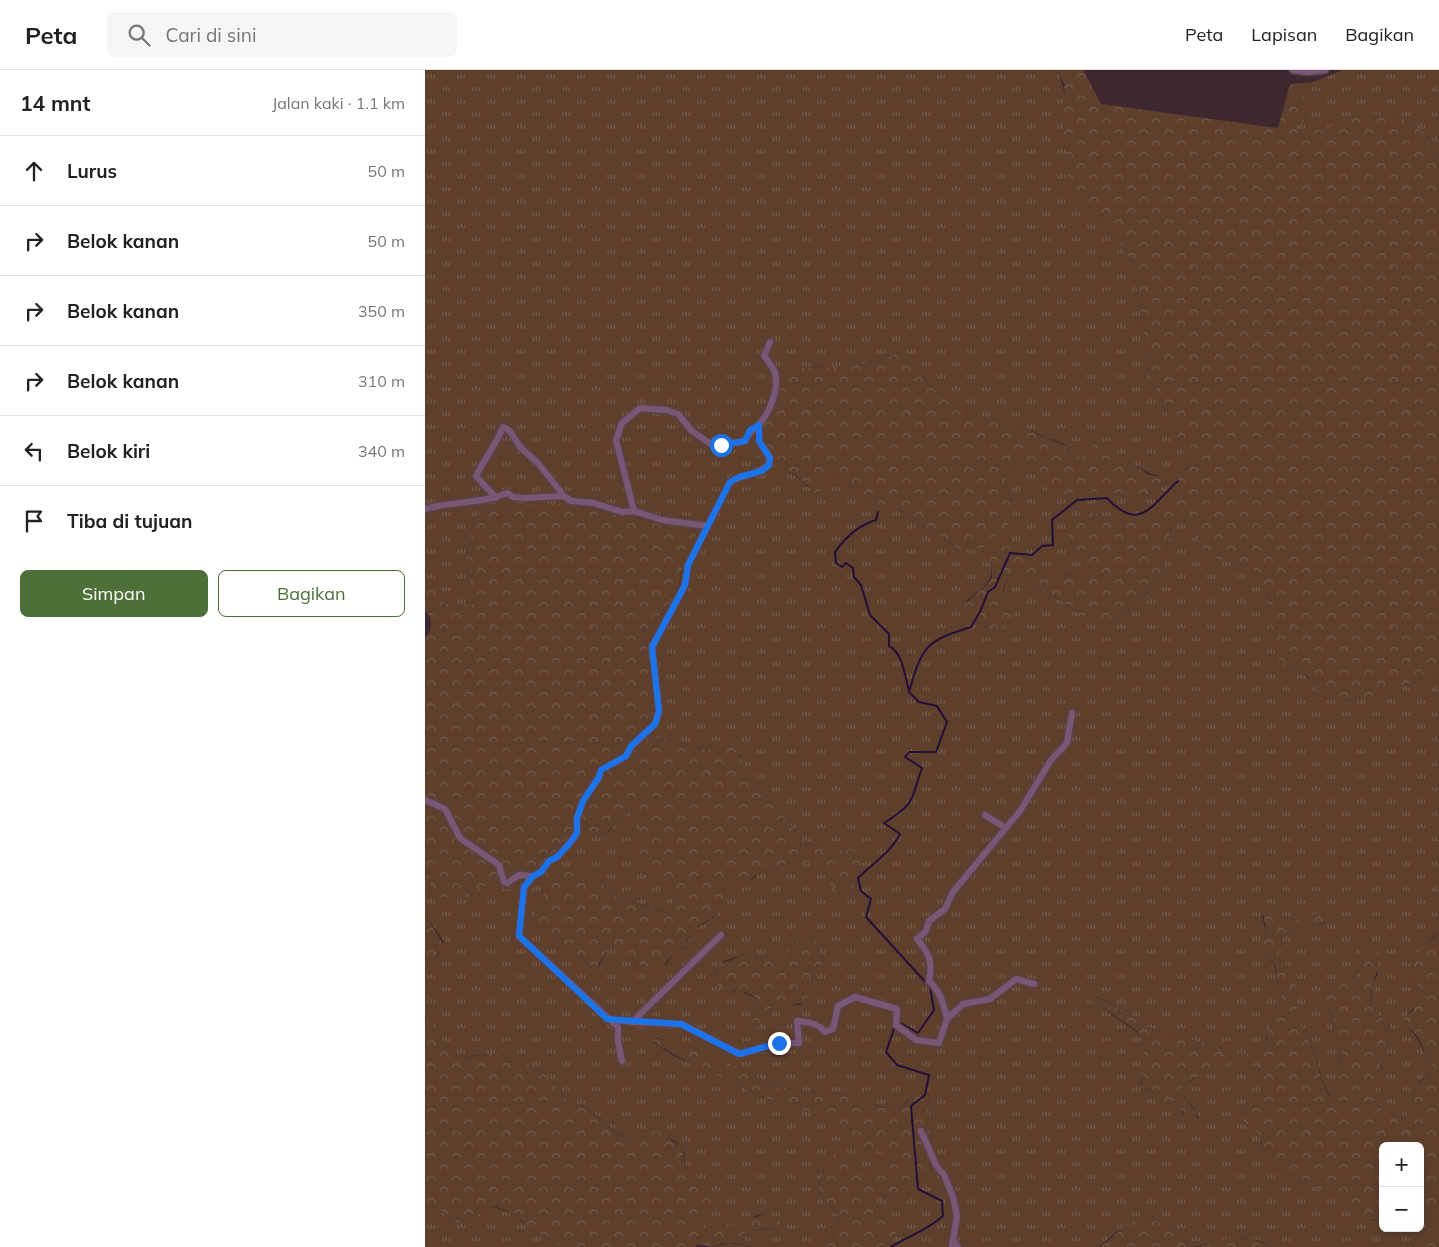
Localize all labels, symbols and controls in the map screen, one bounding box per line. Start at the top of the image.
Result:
search box [107,12,457,57]
text: Peta [25,20,77,50]
icon: search [125,21,153,49]
text: Cari di sini [165,23,256,47]
text: Peta [1185,23,1223,46]
text: Lapisan [1251,23,1317,46]
text: Bagikan [1345,23,1414,46]
text: 14 mnt [20,90,90,116]
text: Jalan kaki · 1.1 km [272,93,405,113]
icon: ahead [20,157,48,185]
text: Lurus [67,159,117,183]
text: 50 m [368,161,405,181]
icon: right [20,227,48,255]
text: Belok kanan [67,229,179,253]
text: 50 m [368,231,405,251]
icon: right [20,297,48,325]
text: Belok kanan [67,299,179,323]
text: 350 m [358,301,405,321]
icon: right [20,367,48,395]
text: Belok kanan [67,369,179,393]
text: 310 m [358,371,405,391]
route start [710,434,733,457]
icon: left [20,437,48,465]
text: Belok kiri [67,439,150,463]
text: 340 m [358,441,405,461]
icon: arrive [20,507,48,535]
text: Tiba di tujuan [67,509,192,533]
button: Simpan [20,570,208,617]
button: Bagikan [218,570,405,617]
route end [768,1032,791,1055]
map controls [1379,1142,1424,1232]
button: + [1379,1142,1424,1187]
button: − [1379,1187,1424,1232]

